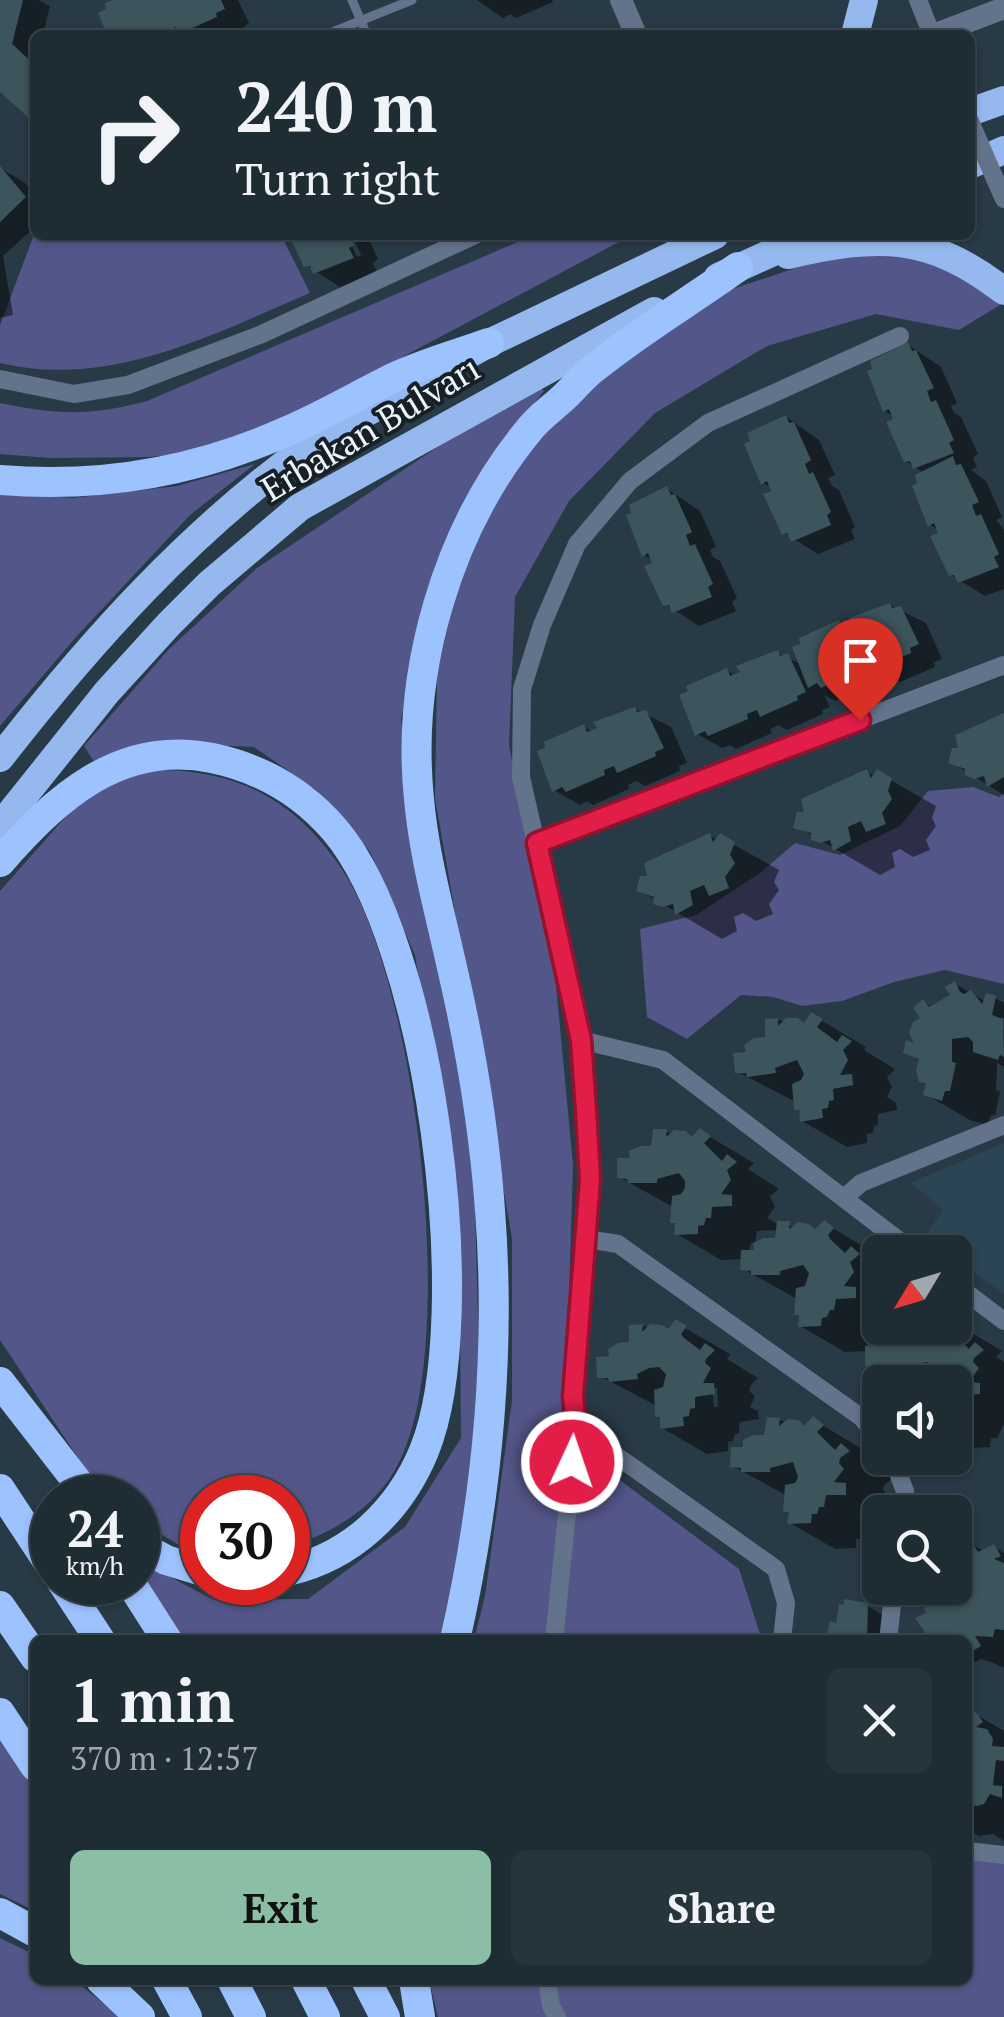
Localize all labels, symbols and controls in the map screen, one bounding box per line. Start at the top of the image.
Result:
text: 240 m [235,59,437,152]
icon: right [70,70,200,200]
text: Turn right [235,148,440,208]
street label: Erbakan Bulvarı [252,345,488,511]
pin [818,618,903,721]
icon: arrive [833,633,888,688]
north arrow [862,1235,972,1345]
map controls [862,1235,972,1605]
button: sound [862,1365,972,1475]
position arrow [520,1410,624,1514]
speed limit sign: 30 [180,1475,310,1605]
text: 24 [67,1495,123,1561]
button: search [862,1495,972,1605]
text: km/h [66,1549,124,1582]
text: 1 min [70,1660,234,1739]
button: close [827,1668,932,1773]
text: 370 m · 12:57 [70,1737,258,1779]
button: Exit [70,1850,491,1965]
button: Share [511,1850,932,1965]

